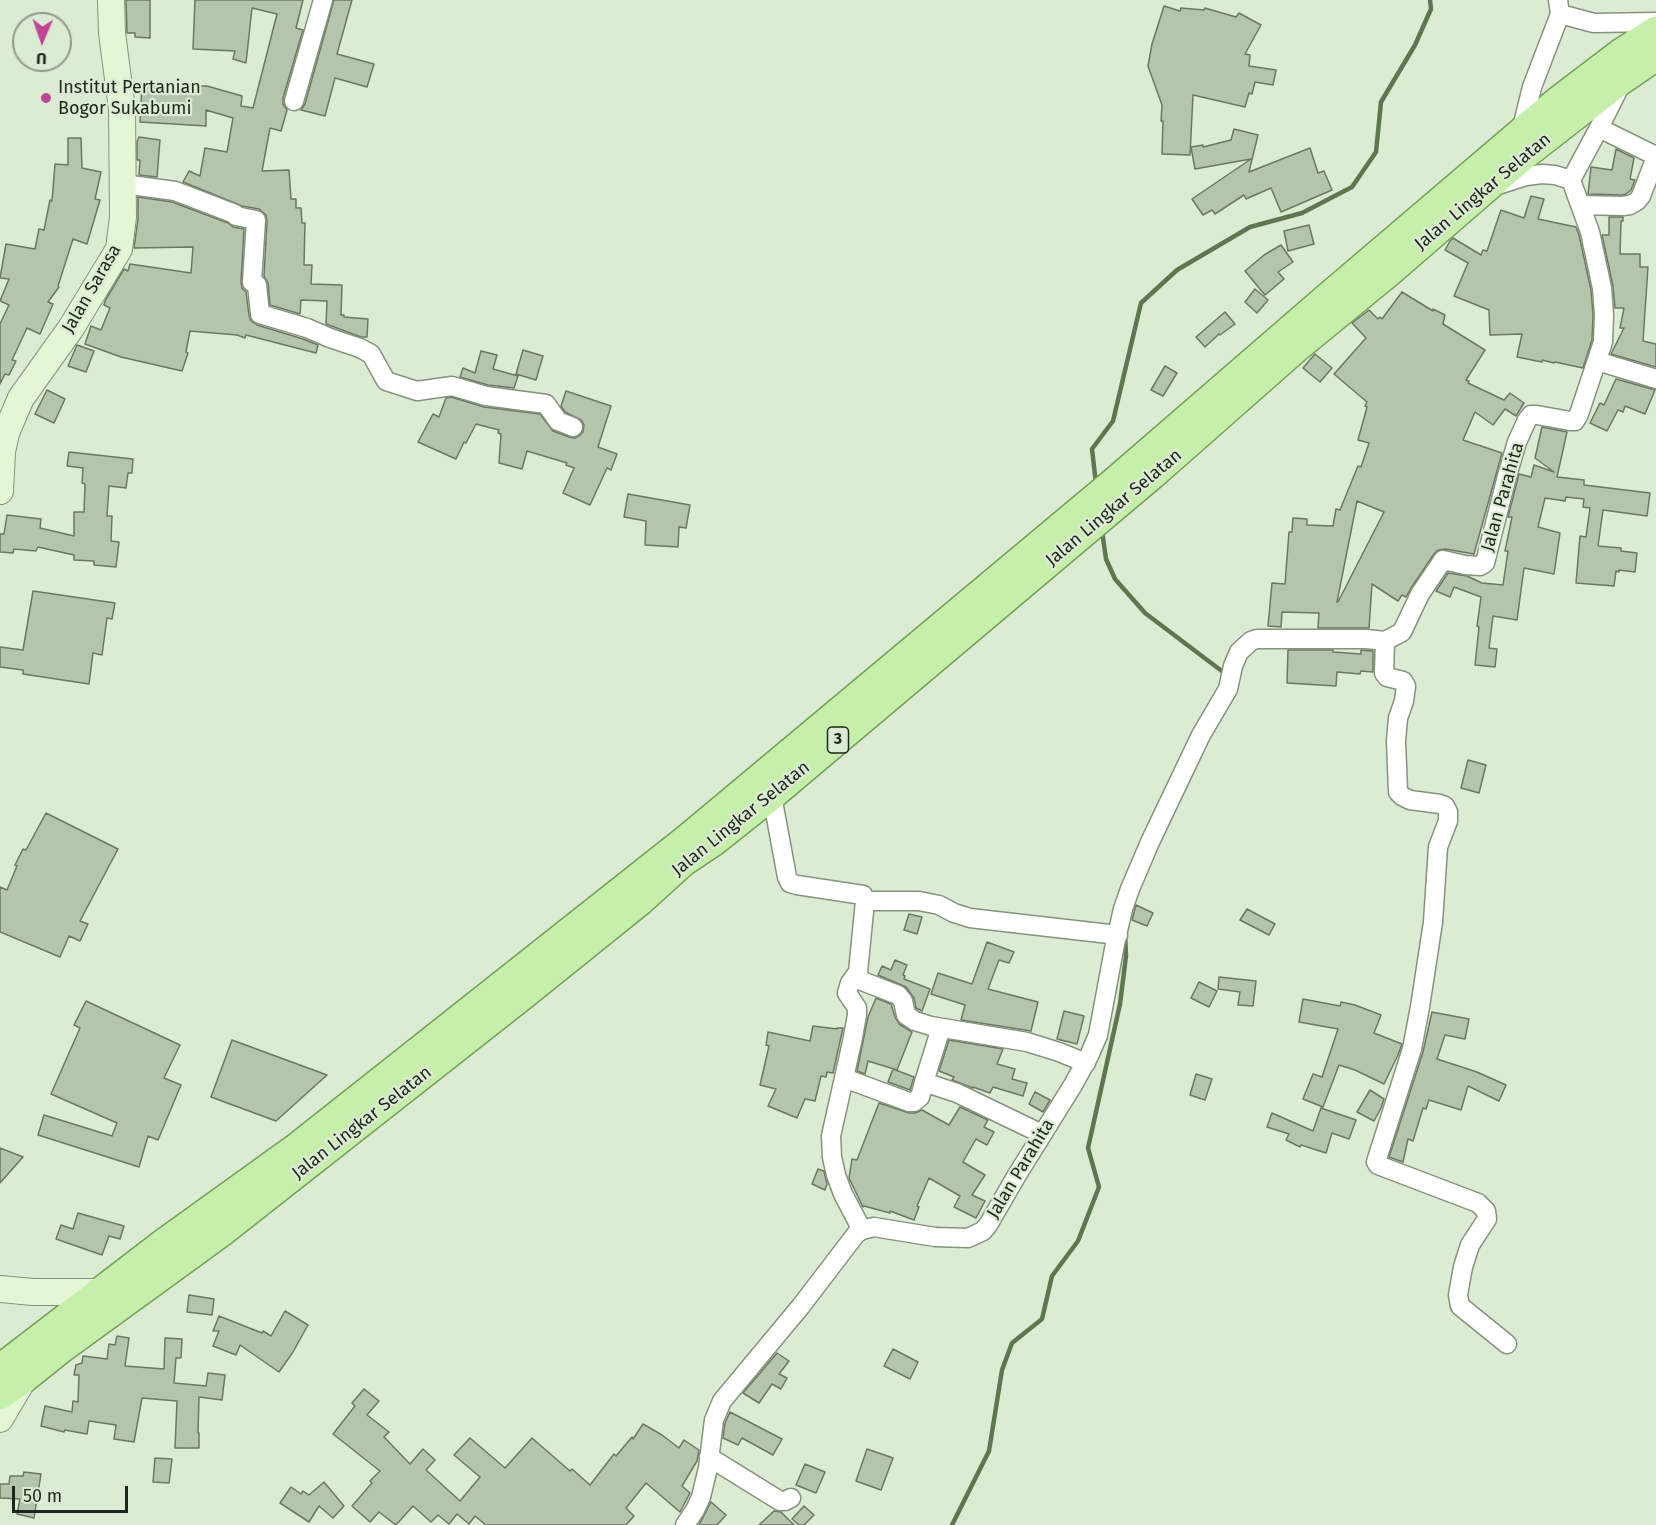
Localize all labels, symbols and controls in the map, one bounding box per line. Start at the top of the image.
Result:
north arrow [12,12,72,72]
text: U [36,49,47,68]
place label: Institut Pertanian Bogor Sukabumi [58,77,201,119]
marker: Institut Pertanian Bogor Sukabumi [39,91,53,105]
street label: Jalan Lingkar Selatan [1411,129,1555,255]
street label: Jalan Sarasa [58,241,126,337]
street label: Jalan Parahita [1477,440,1529,554]
street label: Jalan Lingkar Selatan [1042,445,1186,571]
road number: 3 [828,727,848,753]
street label: Jalan Lingkar Selatan [668,757,814,881]
street label: Jalan Lingkar Selatan [288,1062,436,1184]
street label: Jalan Parahita [983,1115,1059,1223]
scale bar [15,1474,130,1512]
text: 50 m [23,1485,62,1507]

